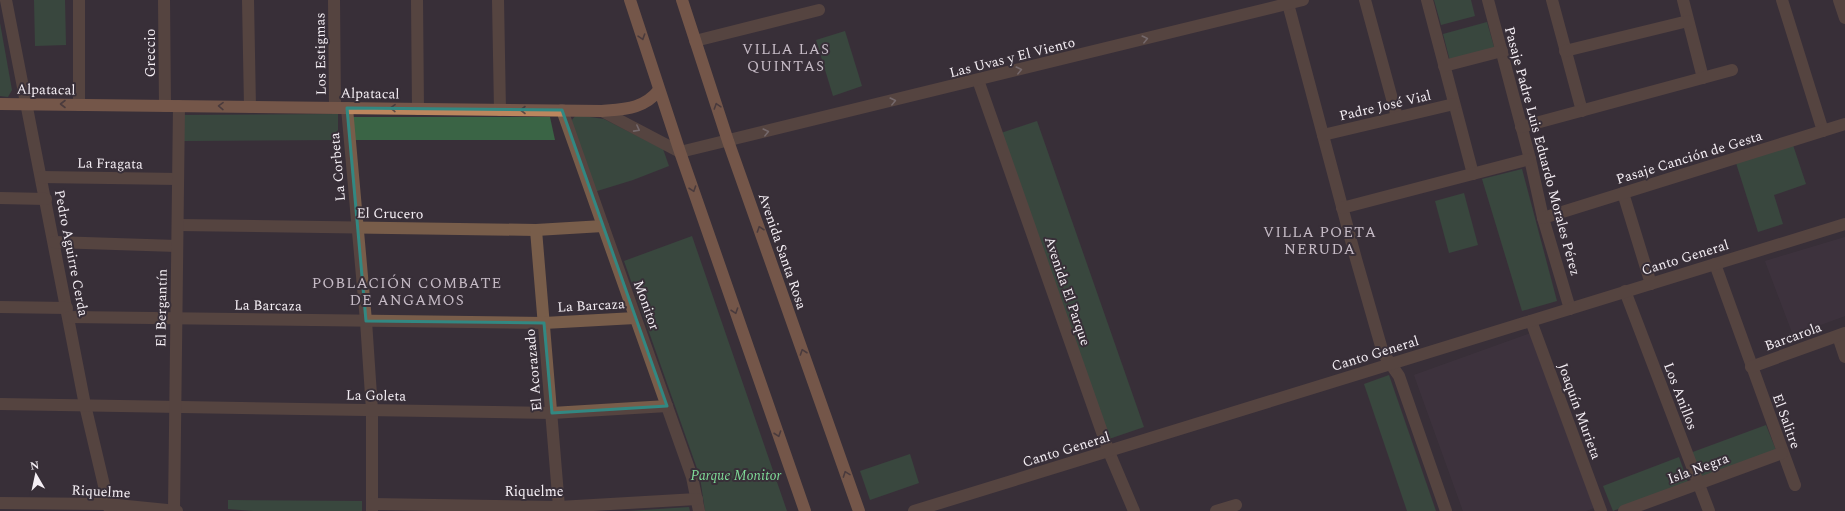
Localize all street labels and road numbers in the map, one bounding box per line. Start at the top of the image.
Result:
street label: Los Estigmas [309,12,332,96]
street label: Pasaje Padre Luis Eduardo Morales Pérez [1499,24,1586,278]
street label: Greccio [140,29,161,77]
street label: Las Uvas y El Viento [947,32,1077,83]
street label: Alpatacal [16,78,76,101]
street label: Alpatacal [340,82,400,105]
street label: Padre José Vial [1337,85,1433,126]
street label: Pasaje Canción de Gesta [1613,125,1765,190]
street label: La Corbeta [324,132,351,202]
street label: La Fragata [77,152,143,175]
street label: Pedro Aguirre Cerda [49,188,94,318]
street label: Avenida Santa Rosa [753,190,812,312]
street label: El Crucero [356,202,424,225]
street label: Avenida El Parque [1039,234,1096,349]
street label: Canto General [1639,234,1731,281]
street label: El Bergantín [150,269,173,347]
street label: Monitor [628,277,665,333]
street label: La Barcaza [557,293,626,318]
street label: La Barcaza [234,294,302,317]
street label: Barcarola [1762,316,1825,356]
street label: El Acorazado [519,328,548,412]
street label: Canto General [1329,330,1421,377]
street label: Los Anillos [1658,359,1703,433]
street label: Joaquín Murieta [1552,360,1607,462]
street label: La Goleta [346,384,406,407]
street label: El Salitre [1767,391,1806,452]
street label: Canto General [1020,426,1112,473]
street label: Isla Negra [1665,448,1732,489]
street label: Riquelme [71,479,131,504]
street label: Riquelme [504,481,564,502]

